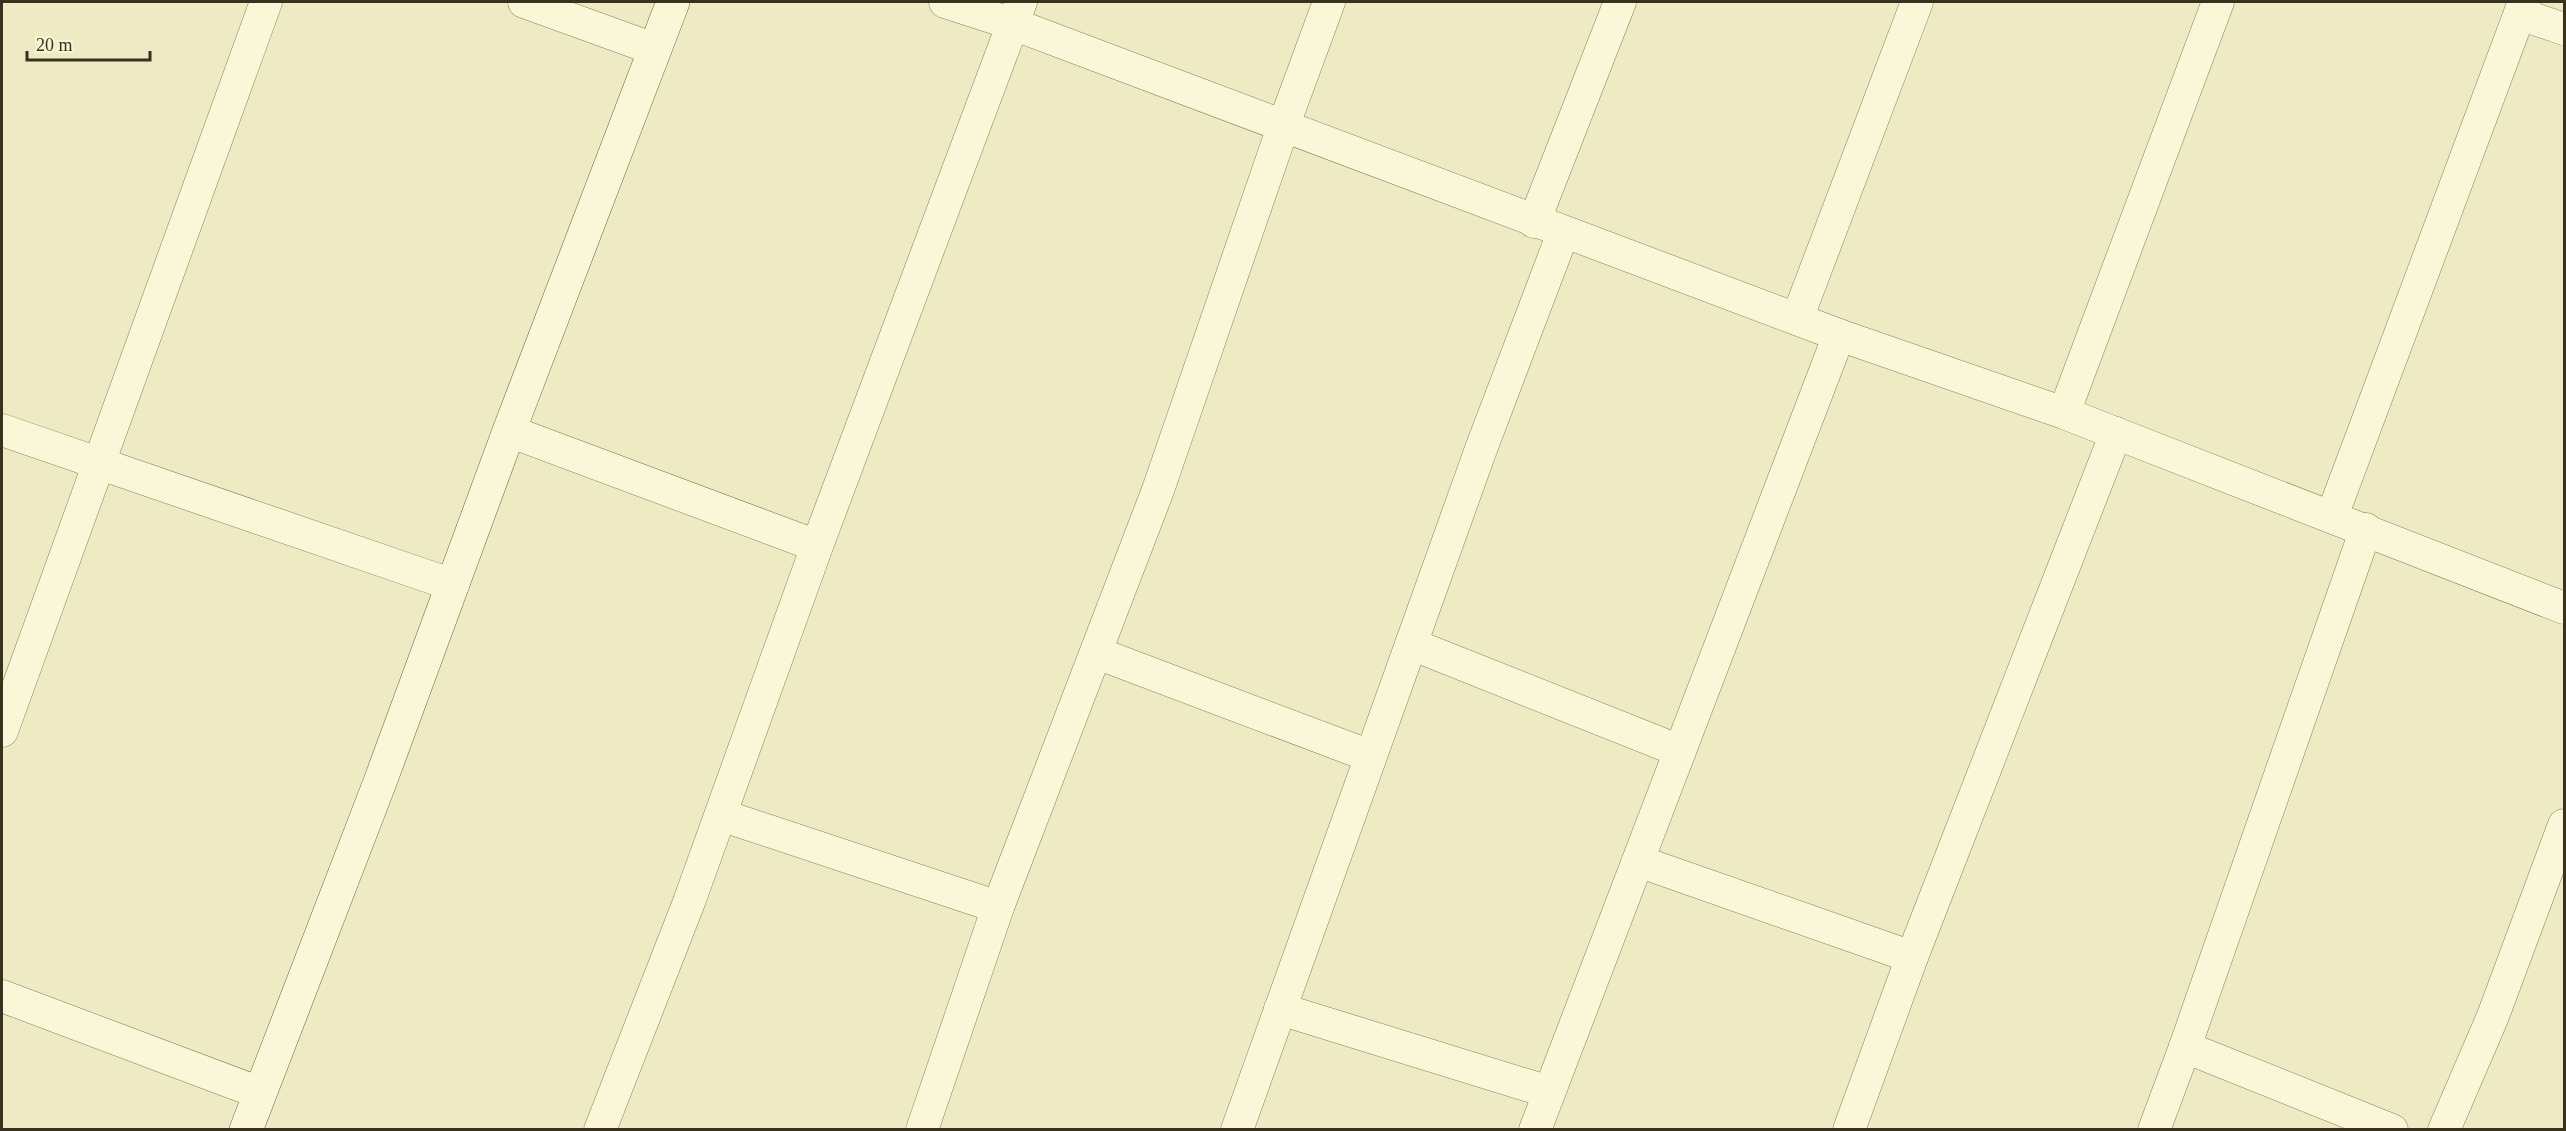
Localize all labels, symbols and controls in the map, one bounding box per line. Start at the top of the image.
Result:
scale bar [27,24,150,62]
text: 20 m [36,35,73,55]

